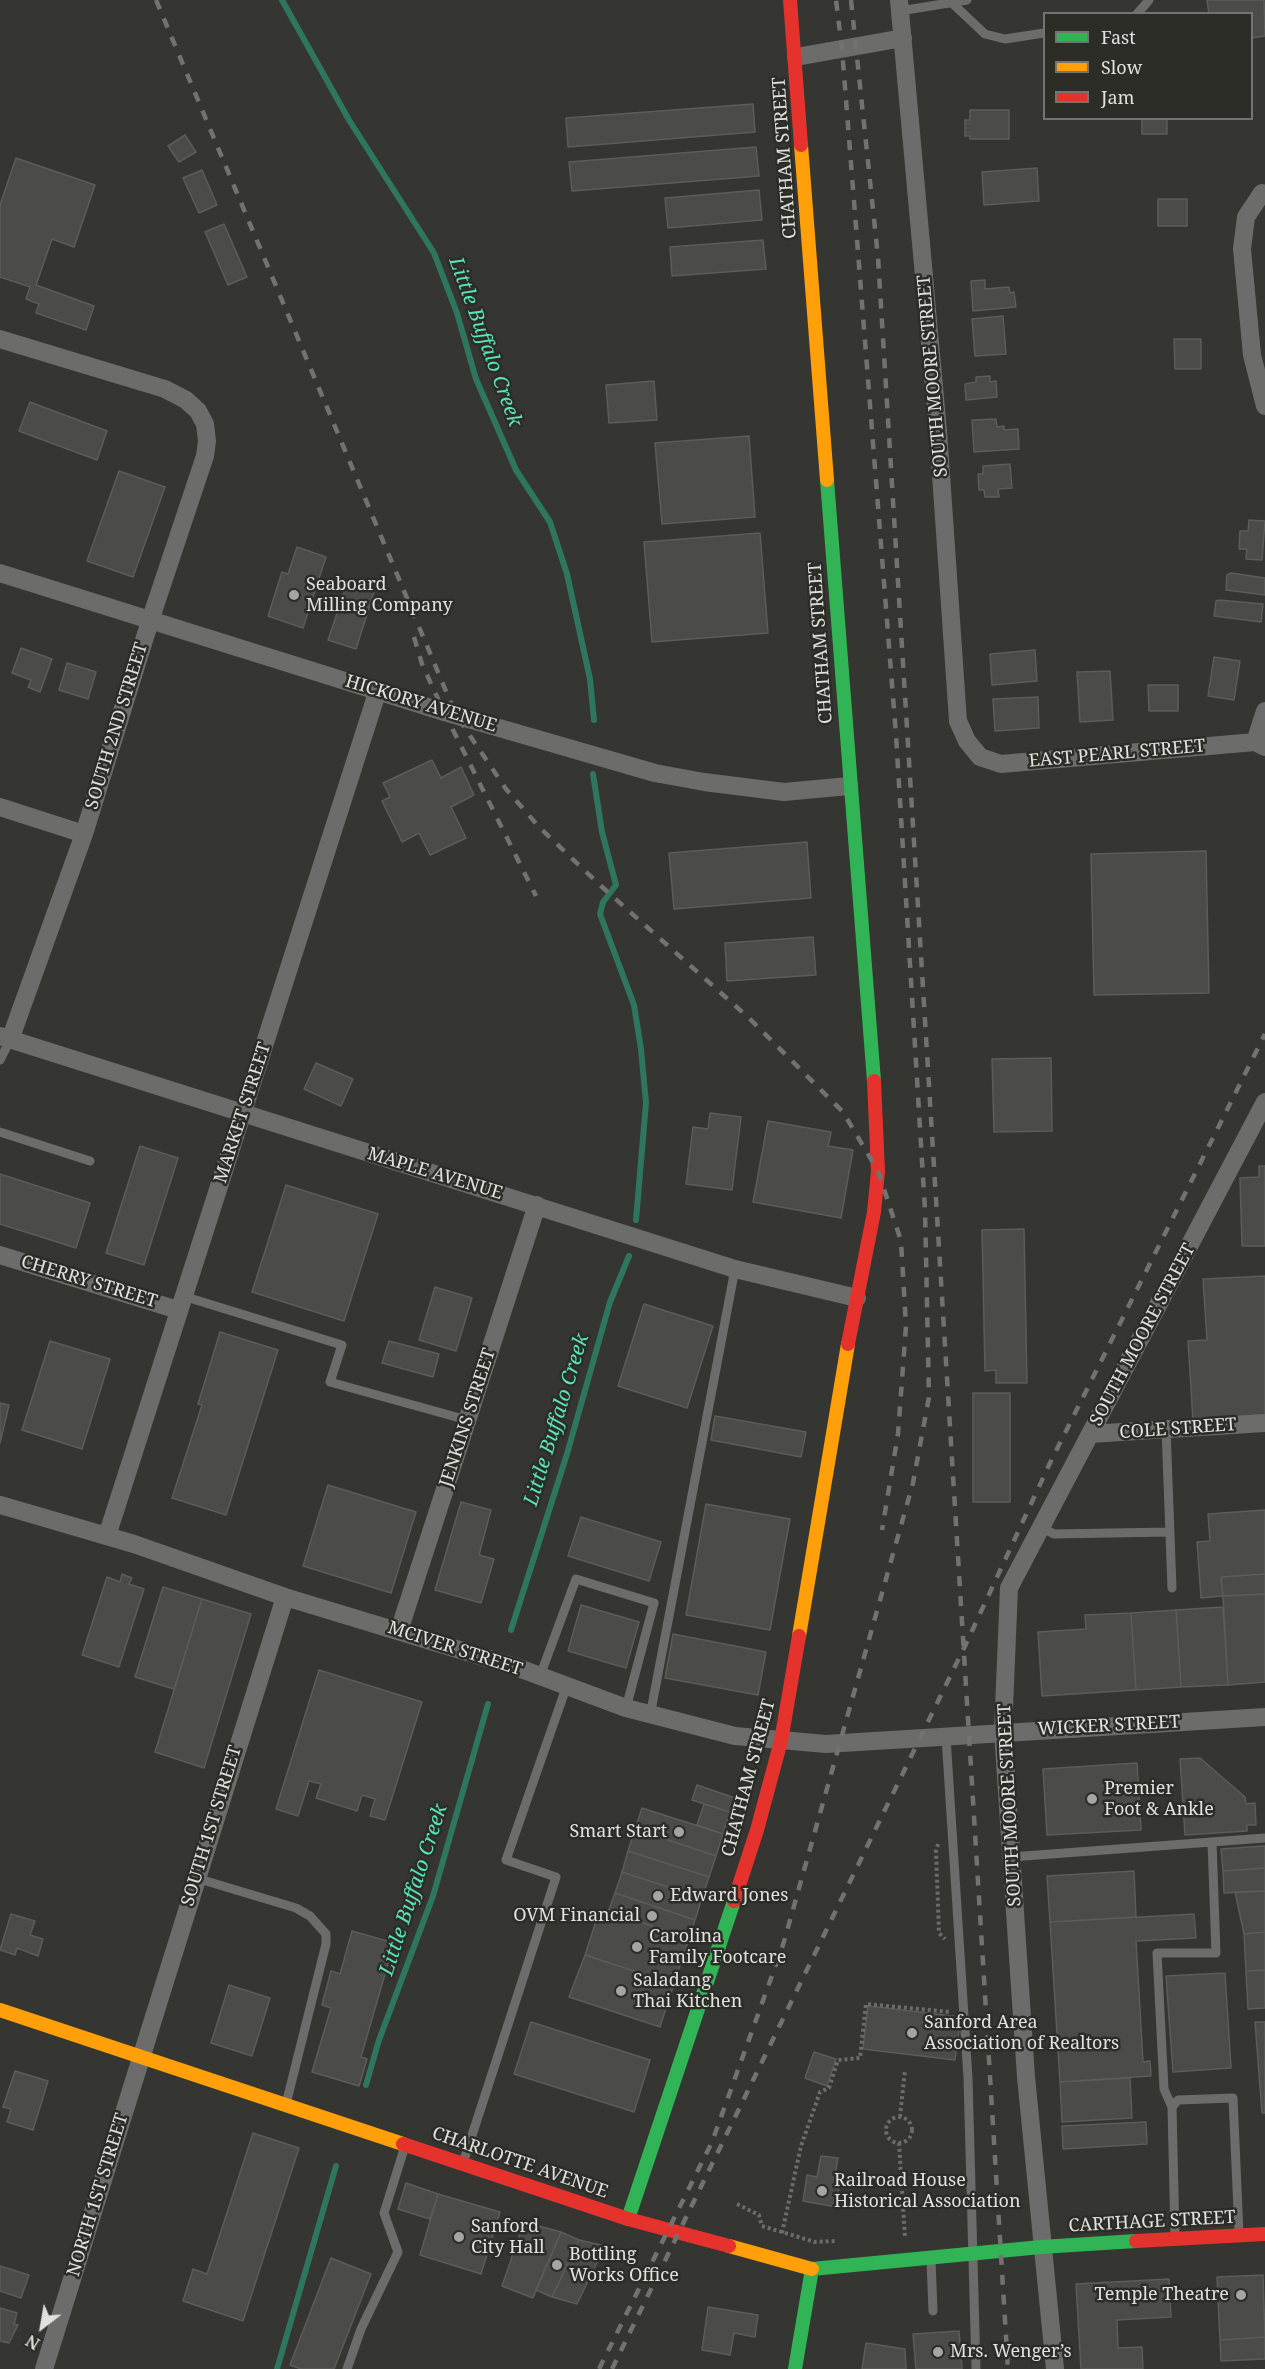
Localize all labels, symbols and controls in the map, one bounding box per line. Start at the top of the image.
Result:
legend [1043,12,1253,120]
text: Fast [1101,25,1136,49]
text: Slow [1101,55,1142,79]
street label: CHATHAM STREET [769,76,801,240]
text: Jam [1101,85,1135,109]
water label: Little Buffalo Creek [443,254,527,430]
street label: SOUTH MOORE STREET [913,274,953,478]
street label: CHATHAM STREET [805,561,837,725]
place label: Seaboard Milling Company [306,574,453,616]
marker: Seaboard Milling Company [287,588,301,602]
street label: SOUTH 2ND STREET [81,640,153,812]
street label: HICKORY AVENUE [343,671,499,737]
street label: EAST PEARL STREET [1028,736,1206,772]
street label: MARKET STREET [210,1040,276,1186]
street label: MAPLE AVENUE [365,1143,505,1205]
street label: SOUTH MOORE STREET [1086,1240,1200,1430]
street label: CHERRY STREET [18,1251,160,1313]
water label: Little Buffalo Creek [519,1331,595,1509]
street label: JENKINS STREET [435,1346,501,1490]
street label: COLE STREET [1119,1414,1237,1444]
street label: MCIVER STREET [385,1617,525,1681]
street label: CHATHAM STREET [718,1697,780,1859]
street label: SOUTH MOORE STREET [994,1703,1026,1907]
street label: WICKER STREET [1037,1711,1181,1741]
street label: SOUTH 1ST STREET [177,1743,247,1909]
place label: Premier Foot & Ankle [1104,1778,1214,1820]
marker: Premier Foot & Ankle [1085,1792,1099,1806]
water label: Little Buffalo Creek [375,1801,453,1979]
place label: Smart Start [569,1821,667,1843]
marker: Smart Start [672,1825,686,1839]
place label: Edward Jones [670,1885,788,1907]
marker: Edward Jones [651,1889,665,1903]
place label: OVM Financial [513,1905,640,1927]
marker: OVM Financial [645,1909,659,1923]
place label: Carolina Family Footcare [649,1926,786,1968]
marker: Carolina Family Footcare [630,1940,644,1954]
place label: Saladang Thai Kitchen [633,1970,742,2012]
marker: Saladang Thai Kitchen [614,1984,628,1998]
place label: Sanford Area Association of Realtors [924,2012,1119,2054]
marker: Sanford Area Association of Realtors [905,2026,919,2040]
street label: NORTH 1ST STREET [63,2111,133,2279]
street label: CHARLOTTE AVENUE [429,2123,611,2203]
place label: Railroad House Historical Association [834,2170,1021,2212]
marker: Railroad House Historical Association [815,2184,829,2198]
street label: CARTHAGE STREET [1068,2207,1236,2237]
place label: Sanford City Hall [471,2216,545,2258]
marker: Sanford City Hall [452,2230,466,2244]
place label: Bottling Works Office [569,2244,679,2286]
marker: Bottling Works Office [550,2258,564,2272]
place label: Temple Theatre [1095,2284,1229,2306]
marker: Temple Theatre [1234,2288,1248,2302]
north arrow [12,2297,72,2357]
text: N [22,2330,44,2355]
place label: Mrs. Wenger’s [950,2341,1072,2363]
marker: Mrs. Wenger’s [931,2345,945,2359]

